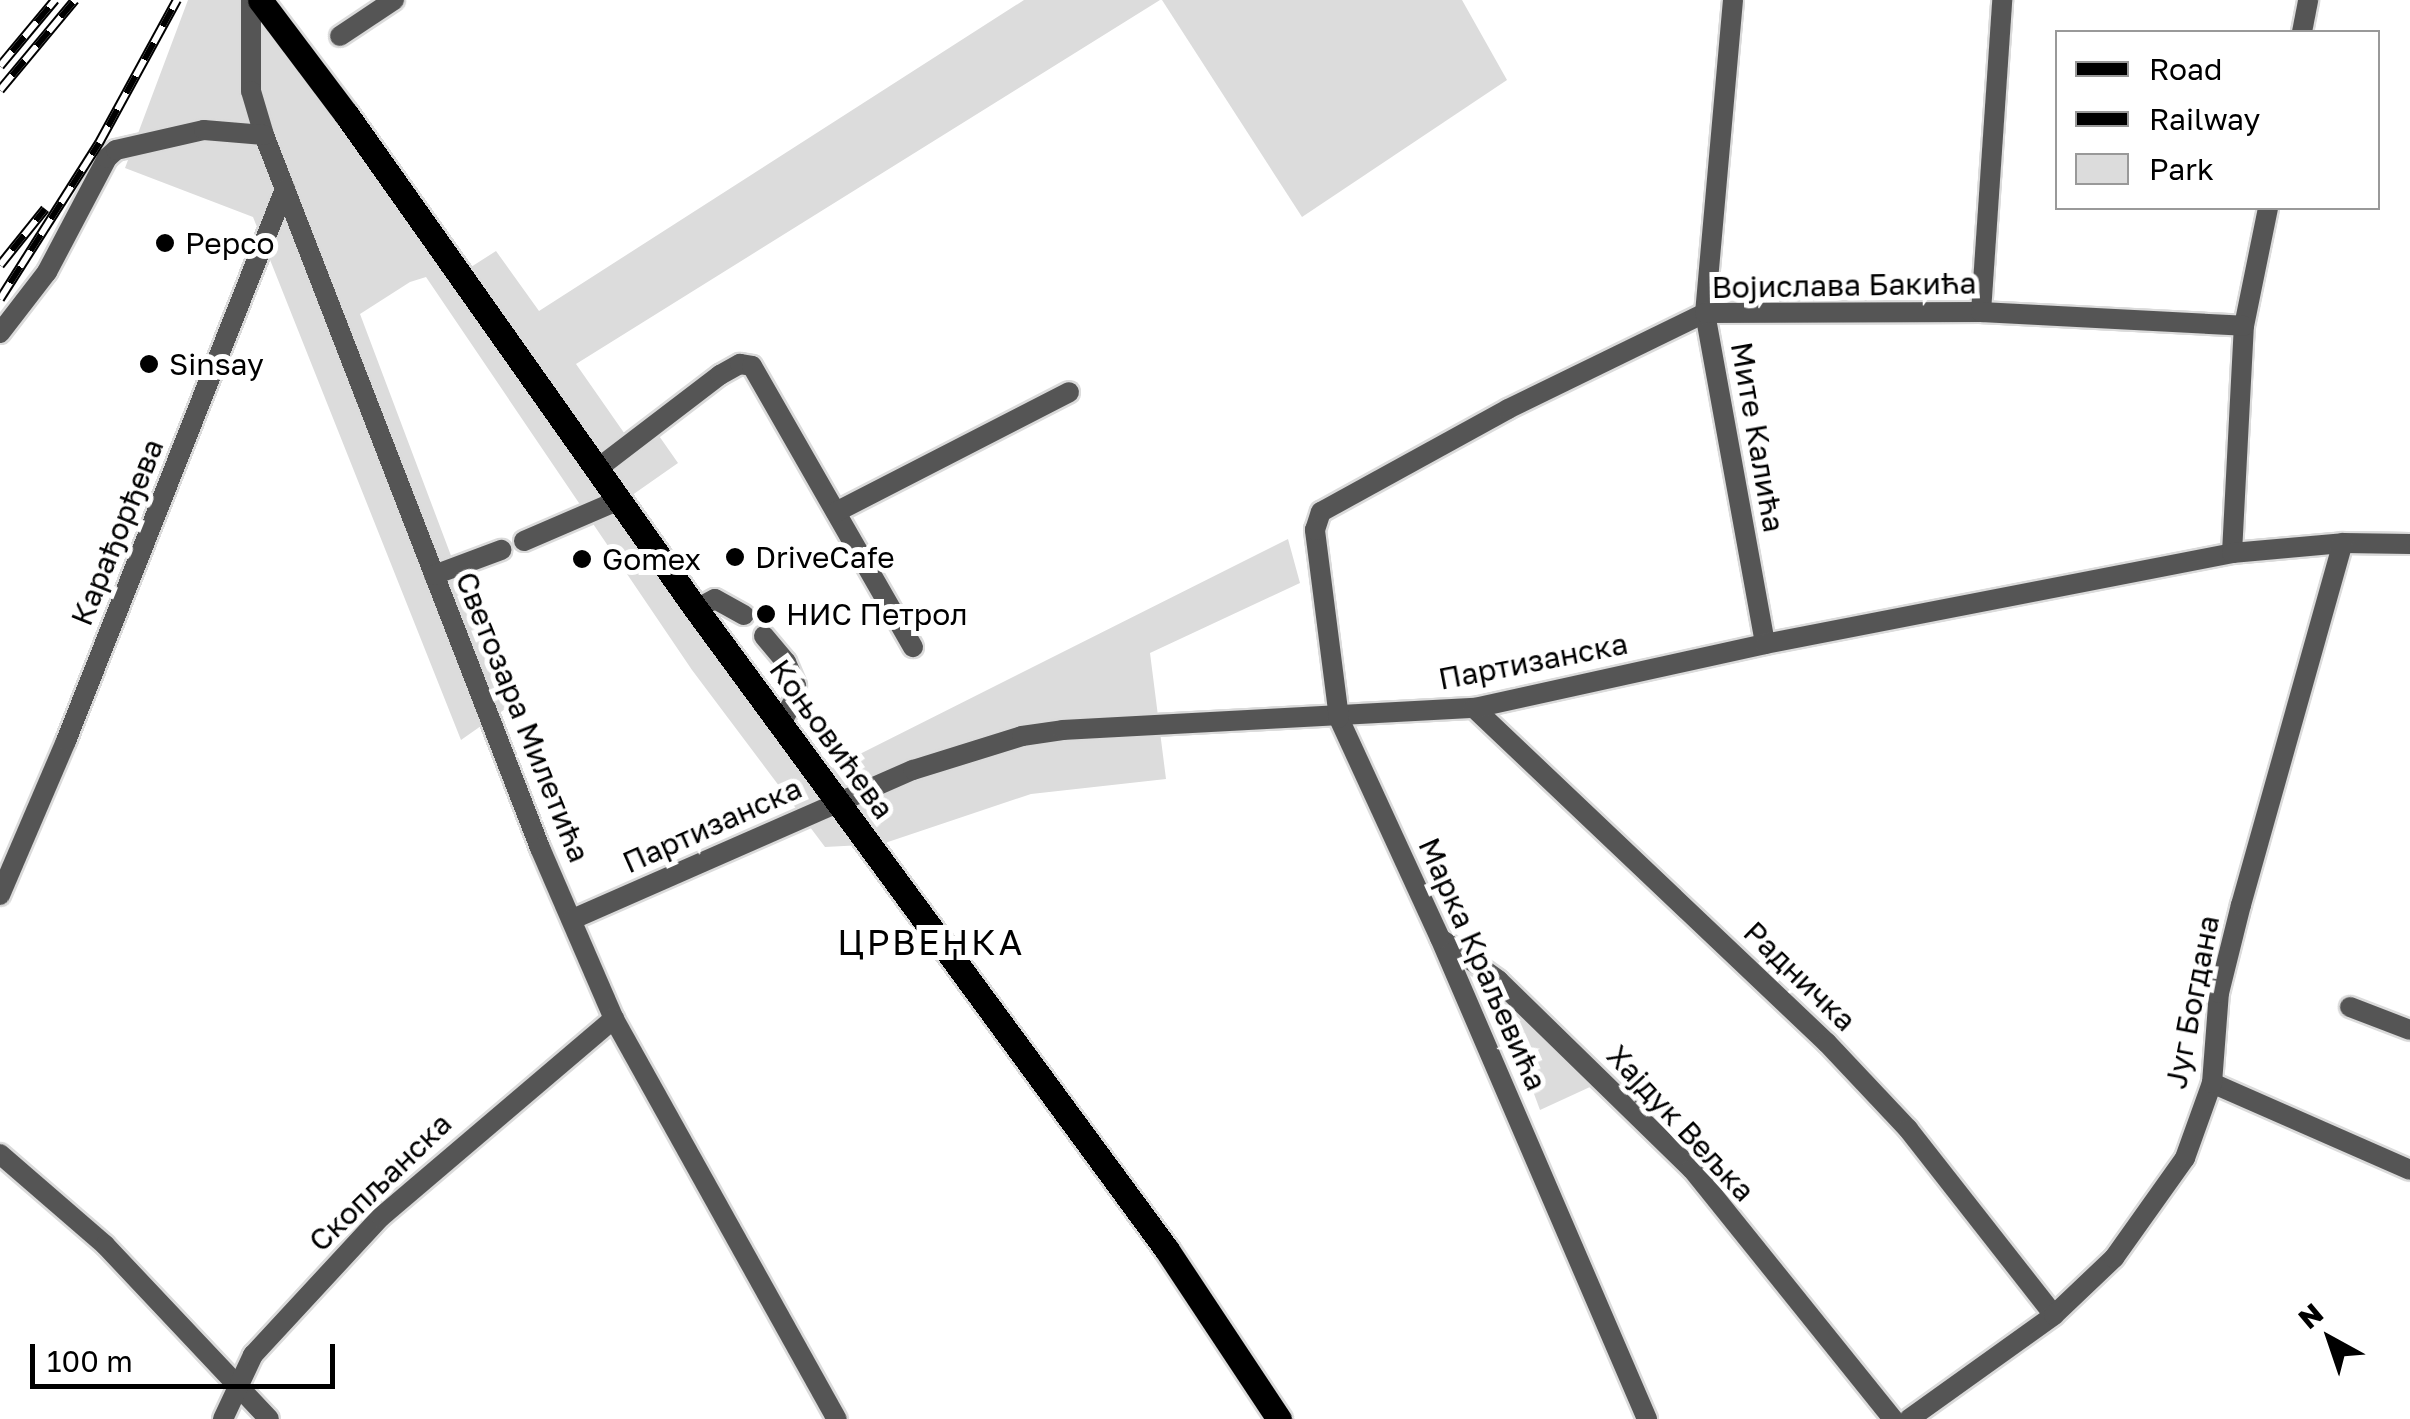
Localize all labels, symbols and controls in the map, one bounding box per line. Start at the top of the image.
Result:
legend [2055,30,2380,210]
text: Road [2149,51,2223,87]
text: Railway [2149,101,2260,137]
text: Park [2149,151,2214,187]
place label: Pepco [185,225,275,261]
marker: Pepco [154,232,176,254]
street label: Војислава Бакића [1711,265,1977,305]
street label: Мите Калића [1724,339,1792,535]
place label: Sinsay [169,346,264,382]
marker: Sinsay [138,353,160,375]
street label: Карађорђева [63,433,171,631]
place label: DriveCafe [755,539,895,575]
place label: Gomex [602,541,701,577]
marker: DriveCafe [724,546,746,568]
marker: Gomex [571,548,593,570]
street label: Светозара Милетића [448,567,598,867]
place label: НИС Петрол [786,596,967,632]
marker: НИС Петрол [755,603,777,625]
street label: Партизанска [1435,625,1631,697]
street label: Коњовићева [762,652,902,826]
street label: Партизанска [617,770,807,880]
street label: Марка Краљевића [1411,832,1555,1096]
street label: Југ Богдана [2158,912,2226,1092]
street label: Радничка [1736,914,1864,1038]
district label: ЦРВЕНКА [837,921,1025,963]
street label: Хајдук Вељка [1600,1038,1762,1208]
street label: Скопљанска [301,1105,459,1259]
north arrow [2280,1289,2380,1389]
text: N [2292,1296,2329,1335]
scale bar [35,1324,340,1386]
text: 100 m [47,1343,133,1379]

